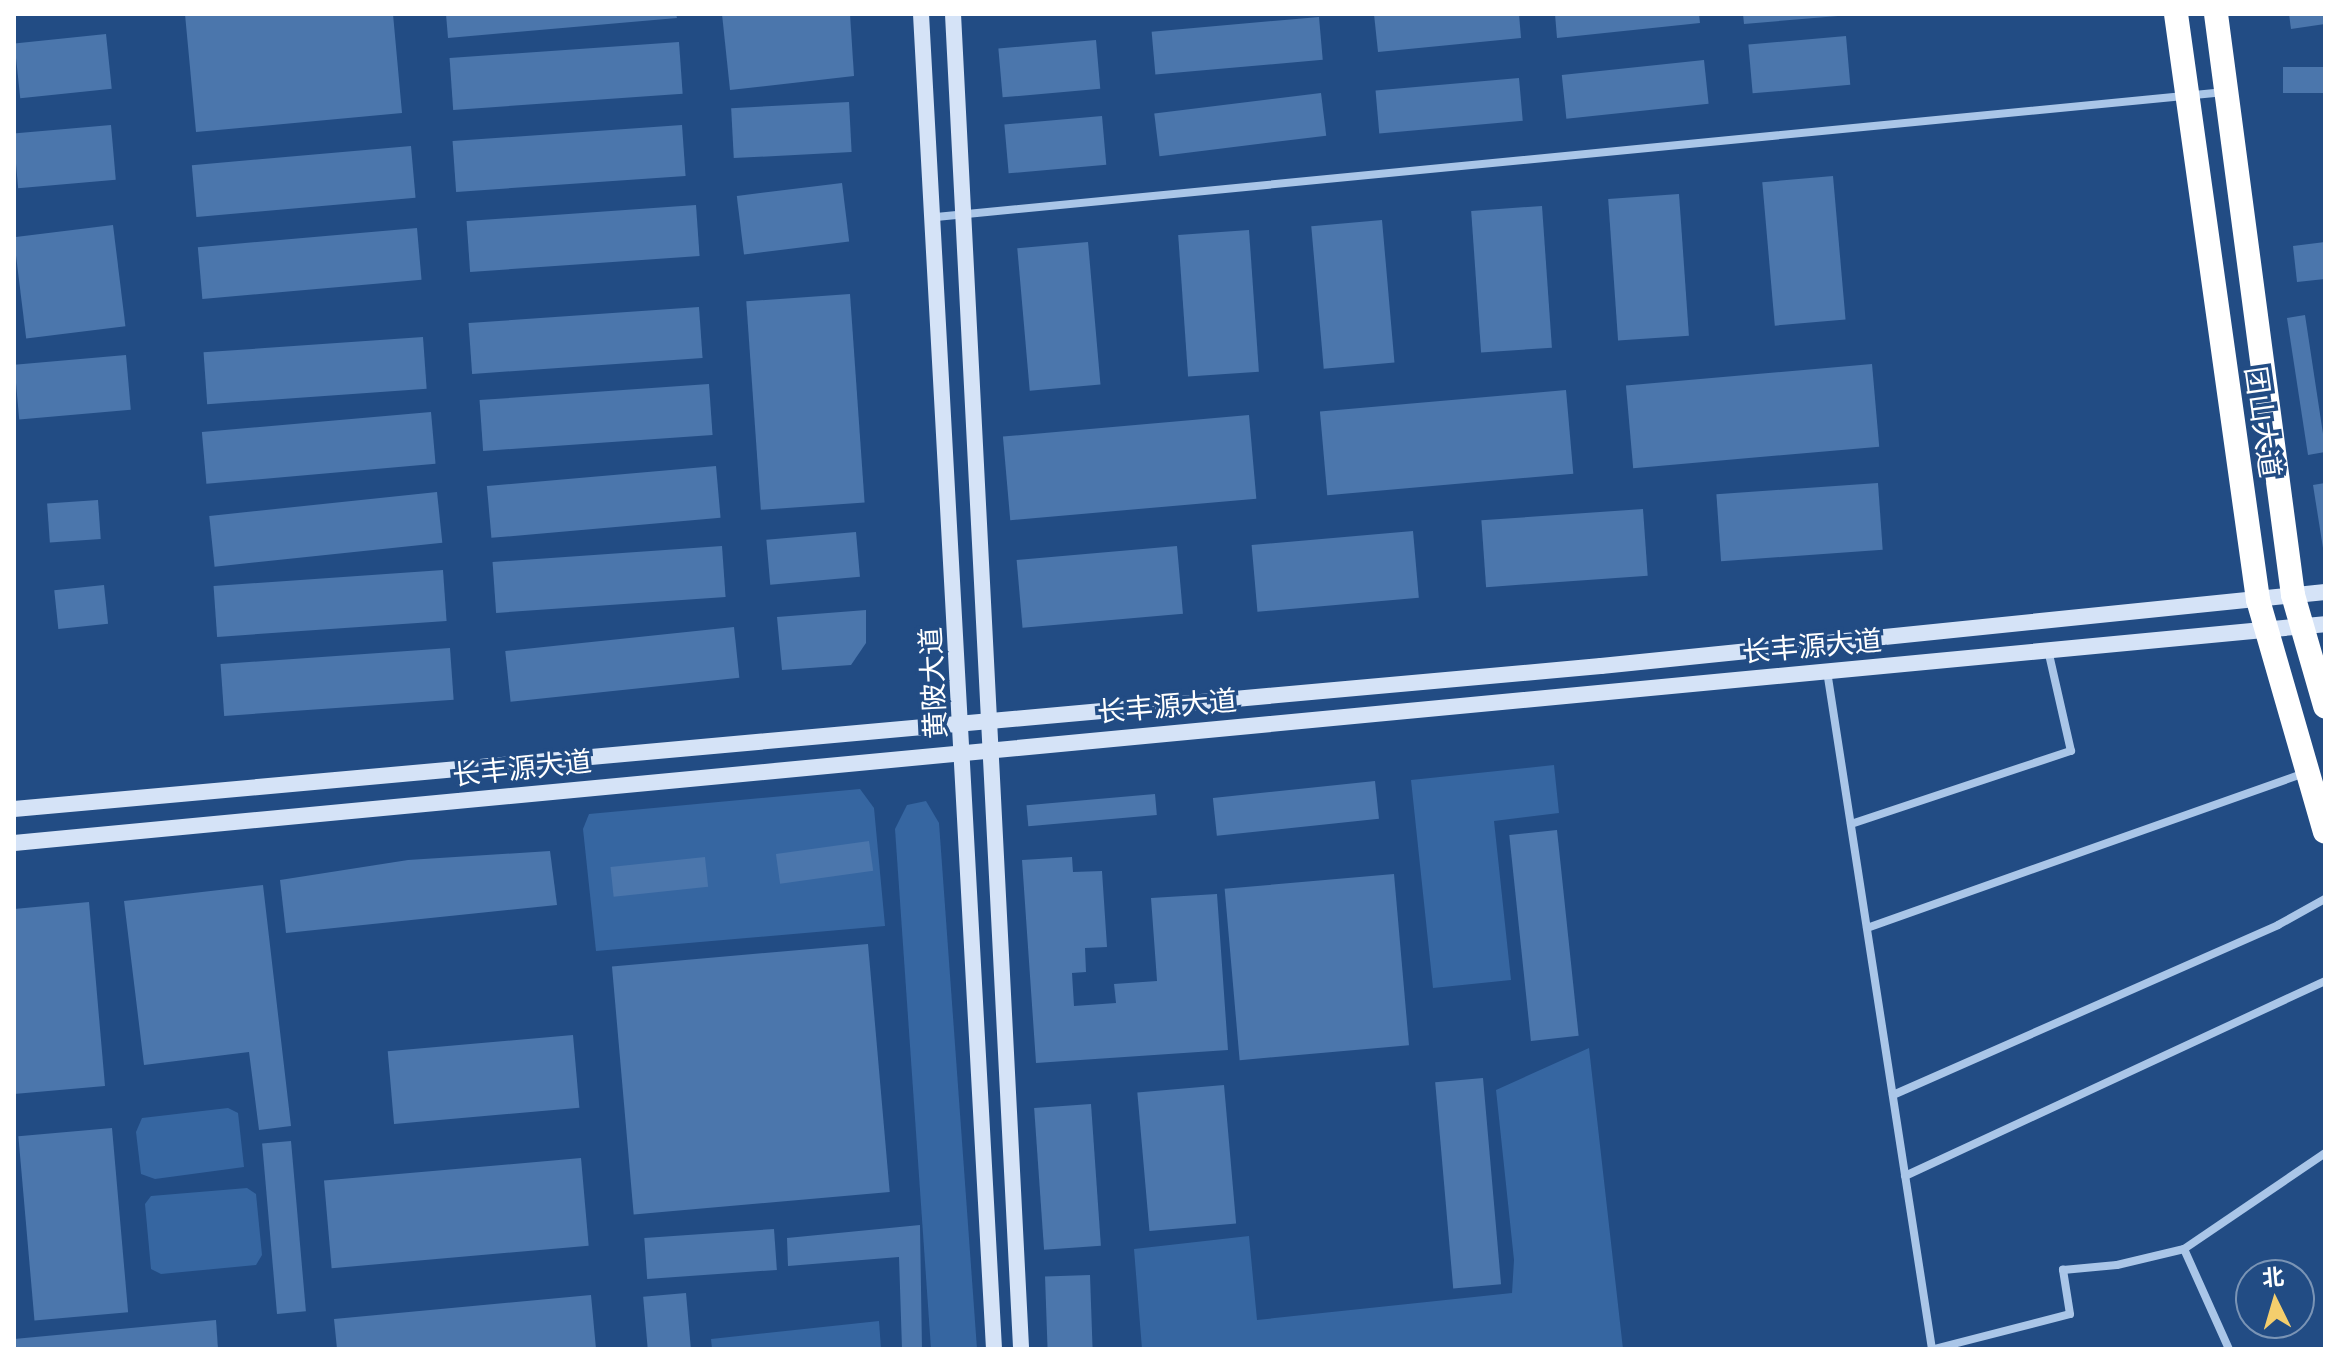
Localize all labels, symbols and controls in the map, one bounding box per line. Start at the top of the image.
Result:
street label: 团山大道 [2239,364,2287,480]
street label: 长丰源大道 [1741,623,1883,669]
street label: 黄陂大道 [913,626,953,740]
street label: 长丰源大道 [1096,683,1238,729]
street label: 长丰源大道 [451,744,593,792]
north arrow [2235,1259,2315,1339]
text: 北 [2261,1262,2285,1292]

